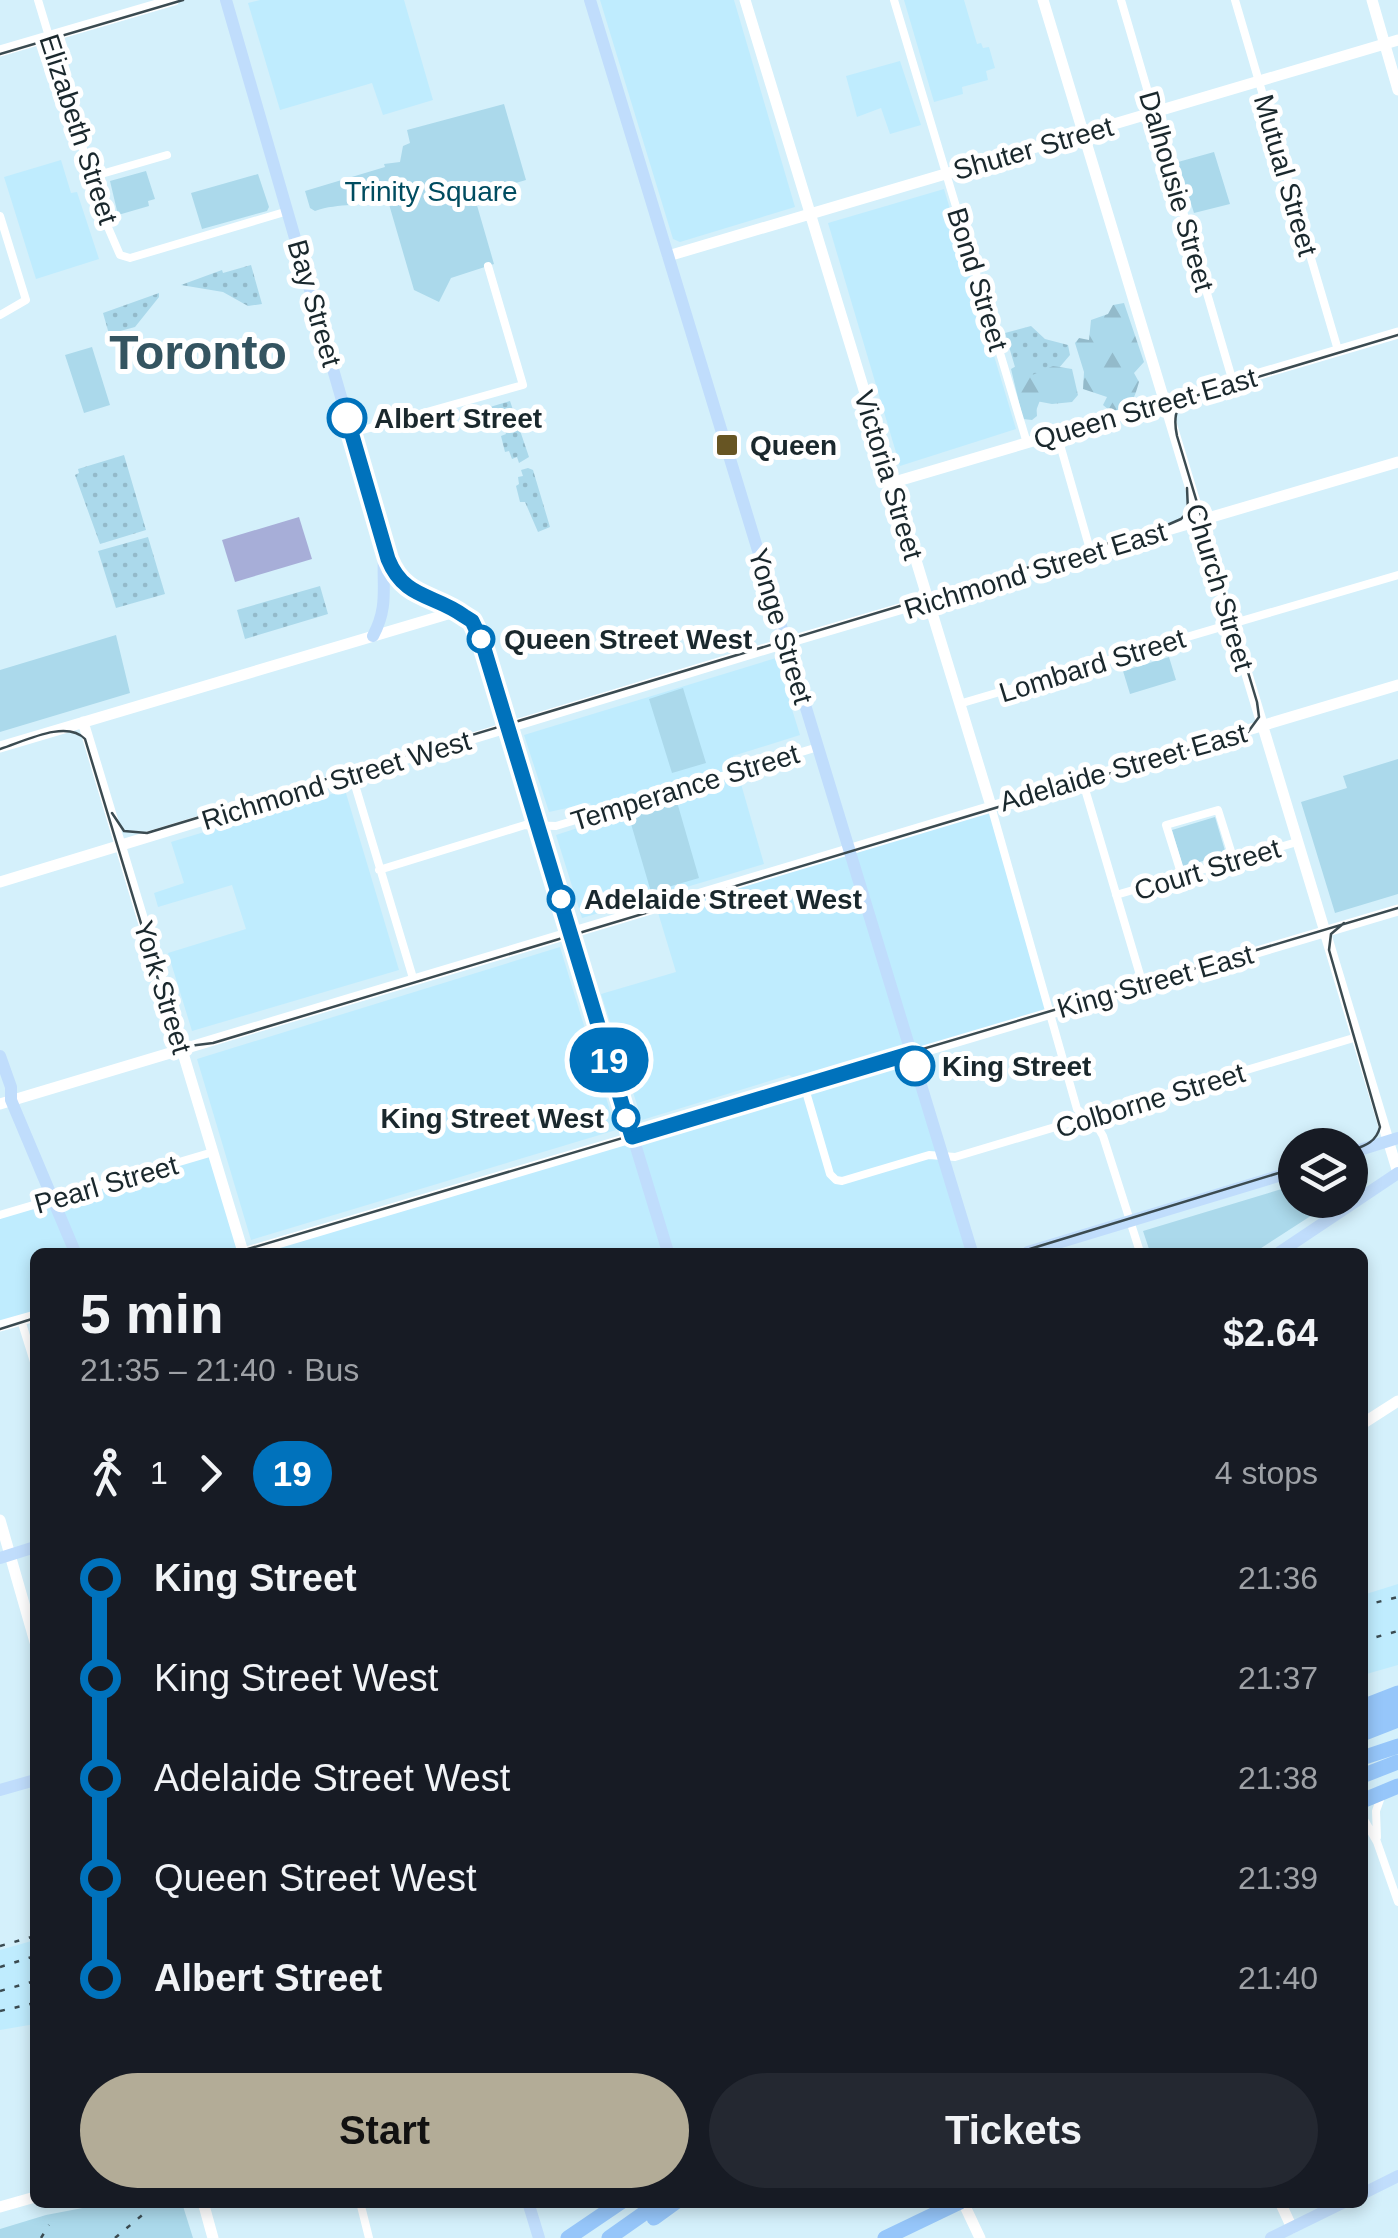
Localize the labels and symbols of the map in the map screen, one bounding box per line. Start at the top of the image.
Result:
street label: Elizabeth Street [33,30,124,228]
street label: Dalhousie Street [1133,87,1220,295]
street label: Mutual Street [1248,91,1323,260]
street label: Shuter Street [950,111,1117,186]
park label: Trinity Square [344,176,518,207]
street label: Bond Street [941,204,1014,355]
street label: Bay Street [282,236,347,370]
district label: Toronto [109,326,287,379]
street label: Queen Street East [1030,362,1260,455]
street label: Victoria Street [848,387,929,564]
marker: Albert Street [328,399,366,437]
place label: Albert Street [374,403,542,434]
place label: Queen [750,430,837,461]
marker: Queen [714,432,740,458]
street label: Church Street [1179,500,1260,674]
street label: Richmond Street East [900,516,1170,625]
street label: Yonge Street [742,545,819,708]
street label: Lombard Street [995,622,1189,709]
place label: Queen Street West [504,624,752,655]
marker: Queen Street West [468,626,494,652]
street label: Adelaide Street East [996,717,1250,818]
street label: Richmond Street West [198,725,475,836]
street label: Temperance Street [567,738,803,837]
street label: Court Street [1130,833,1284,906]
place label: Adelaide Street West [584,884,862,915]
marker: Adelaide Street West [548,886,574,912]
street label: York Street [128,917,198,1058]
street label: King Street East [1054,939,1257,1024]
line badge: 19 [564,1028,654,1092]
marker: King Street [896,1047,934,1085]
place label: King Street [942,1051,1091,1082]
street label: Colborne Street [1052,1057,1249,1144]
place label: King Street West [380,1103,604,1134]
marker: King Street West [613,1105,639,1131]
street label: Pearl Street [31,1149,182,1220]

